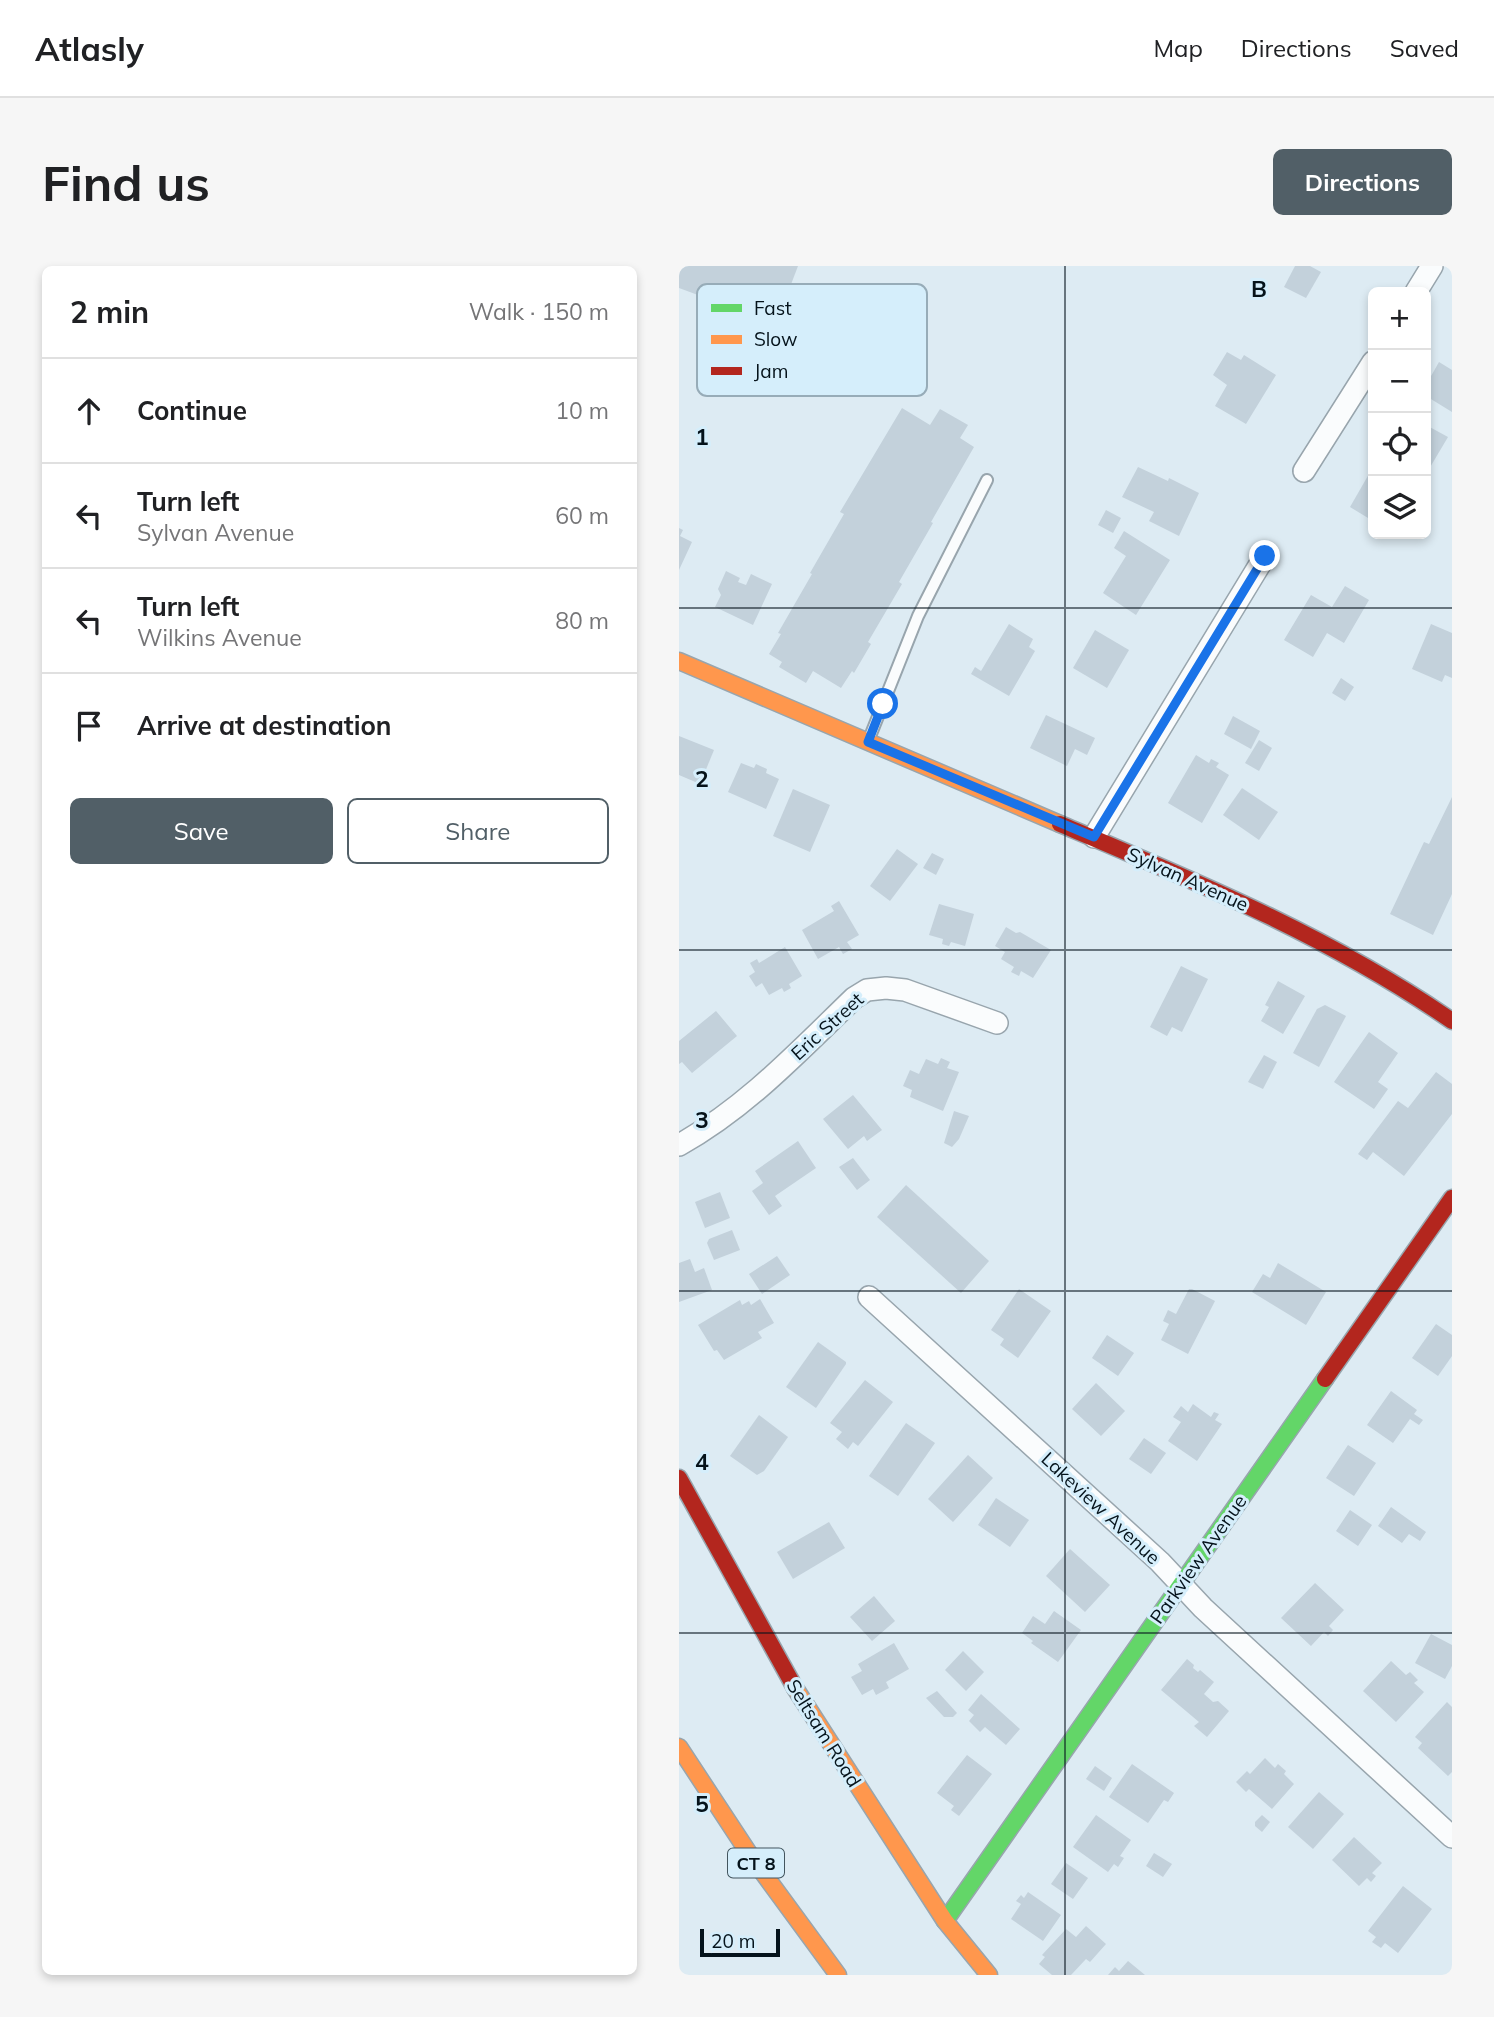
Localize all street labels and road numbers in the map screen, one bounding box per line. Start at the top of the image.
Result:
street label: Sylvan Avenue [1124,842,1252,916]
street label: Eric Street [786,987,869,1065]
street label: Lakeview Avenue [1037,1447,1165,1569]
street label: Parkview Avenue [1145,1490,1251,1628]
street label: Seltsam Road [781,1675,867,1791]
road number: CT 8 [728,1848,784,1878]

